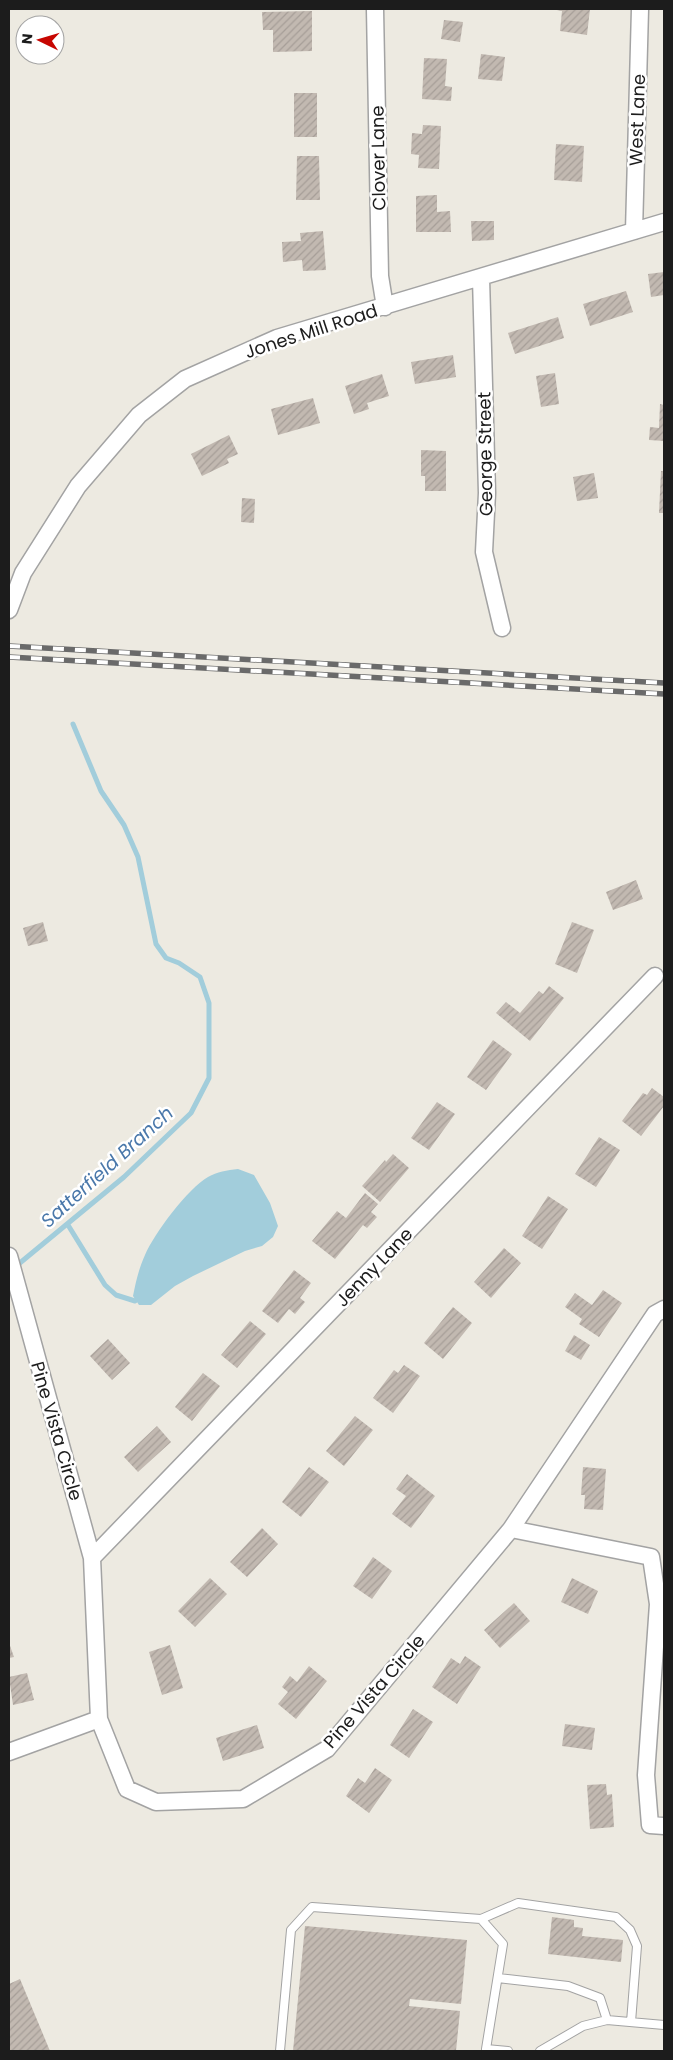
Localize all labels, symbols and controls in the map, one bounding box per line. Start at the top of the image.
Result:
north arrow [15,15,65,65]
text: N [17,33,37,45]
street label: West Lane [623,74,651,166]
street label: Clover Lane [365,105,391,211]
street label: Jones Mill Road [241,298,381,364]
street label: George Street [471,392,499,516]
water label: Satterfield Branch [35,1100,179,1234]
street label: Jenny Lane [330,1222,418,1312]
street label: Pine Vista Circle [25,1359,89,1503]
street label: Pine Vista Circle [318,1629,430,1753]

